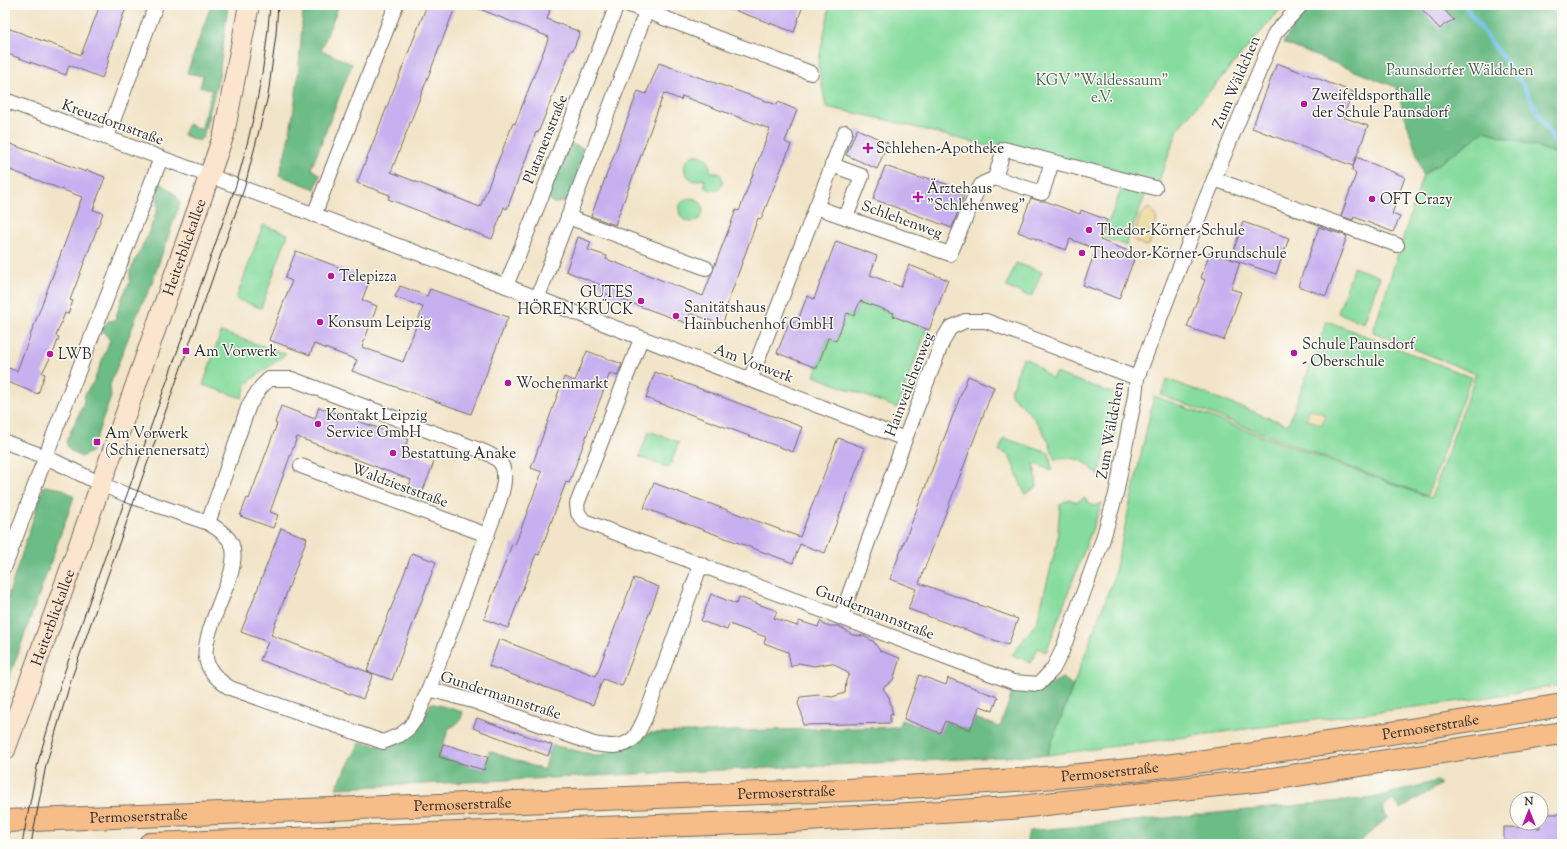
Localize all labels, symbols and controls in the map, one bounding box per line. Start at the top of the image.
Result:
street label: Zum Wäldchen [1208,33,1266,132]
park label: Paunsdorfer Wäldchen [1386,61,1534,82]
park label: KGV "Waldessaum" e.V. [1036,71,1168,109]
place label: Zweifeldsporthalle der Schule Paunsdorf [1312,86,1450,124]
street label: Platanenstraße [519,92,574,187]
street label: Kreuzdornstraße [59,95,166,152]
marker: Zweifeldsporthalle der Schule Paunsdorf [1299,99,1309,109]
place label: Schlehen-Apotheke [876,139,1004,160]
marker: Schlehen-Apotheke [863,143,873,153]
place label: Ärztehaus "Schlehenweg" [927,178,1025,217]
place label: OFT Crazy [1380,190,1453,211]
marker: Ärztehaus "Schlehenweg" [912,191,924,203]
marker: OFT Crazy [1367,194,1377,204]
street label: Heiterblickallee [159,196,212,299]
street label: Schlehenweg [858,196,945,245]
place label: Thedor-Körner-Schule [1097,221,1245,242]
marker: Thedor-Körner-Schule [1084,225,1094,235]
place label: Theodor-Körner-Grundschule [1090,244,1287,265]
marker: Theodor-Körner-Grundschule [1077,248,1087,258]
place label: Telepizza [339,267,397,288]
marker: Telepizza [326,271,336,281]
place label: GUTES HÖREN KRÜCK [517,283,633,321]
marker: GUTES HÖREN KRÜCK [636,296,646,306]
place label: Sanitätshaus Hainbuchenhof GmbH [684,298,834,336]
marker: Sanitätshaus Hainbuchenhof GmbH [671,311,681,321]
place label: Konsum Leipzig [328,313,431,334]
marker: Konsum Leipzig [315,317,325,327]
street label: Hainveilchenweg [881,329,940,440]
place label: Schule Paunsdorf - Oberschule [1302,335,1416,373]
street label: Am Vorwerk [711,340,796,389]
place label: Am Vorwerk [194,342,278,363]
place label: LWB [58,345,92,366]
marker: Am Vorwerk [181,346,191,356]
marker: Schule Paunsdorf - Oberschule [1289,348,1299,358]
marker: LWB [45,349,55,359]
place label: Wochenmarkt [516,374,608,395]
marker: Wochenmarkt [503,378,513,388]
street label: Zum Wäldchen [1093,380,1130,481]
place label: Kontakt Leipzig Service GmbH [326,406,427,444]
marker: Kontakt Leipzig Service GmbH [313,419,323,429]
place label: Am Vorwerk (Schienenersatz) [105,424,210,462]
marker: Am Vorwerk (Schienenersatz) [92,437,102,447]
place label: Bestattung Anake [401,444,516,465]
marker: Bestattung Anake [388,448,398,458]
street label: Waldzieststraße [348,459,451,514]
street label: Heiterblickallee [27,567,81,669]
street label: Gundermannstraße [812,581,937,646]
street label: Gundermannstraße [437,667,564,726]
street label: Permoserstraße [1381,710,1481,746]
street label: Permoserstraße [1060,758,1160,788]
street label: Permoserstraße [737,781,836,806]
north arrow [1509,791,1549,831]
street label: Permoserstraße [413,793,512,818]
text: N [1524,794,1534,810]
street label: Permoserstraße [90,805,188,830]

